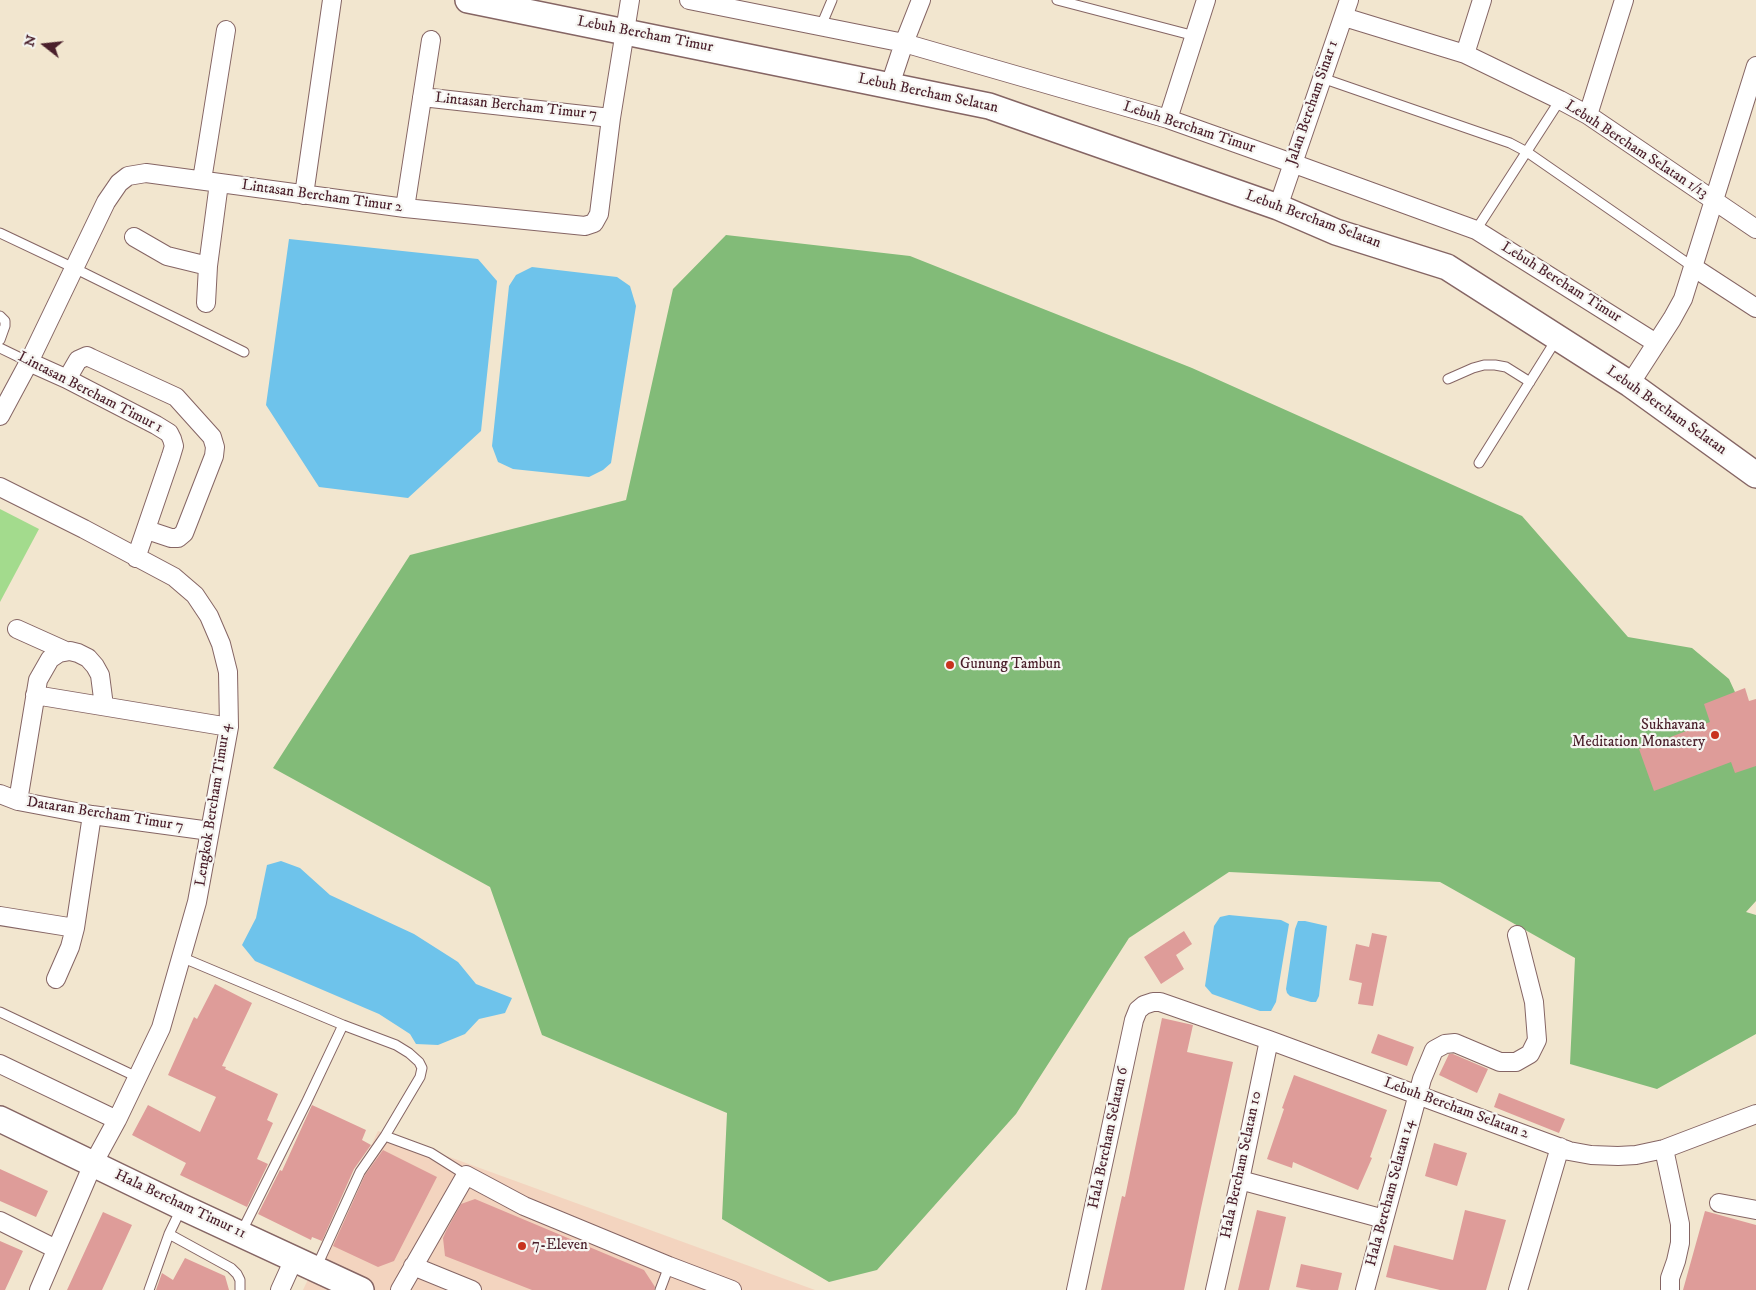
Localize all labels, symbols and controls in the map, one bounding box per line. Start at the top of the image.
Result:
street label: Lebuh Bercham Timur [576,13,714,57]
north arrow [20,20,70,70]
text: N [20,33,41,49]
street label: Jalan Bercham Sinar 1 [1283,38,1343,168]
street label: Lebuh Bercham Selatan [856,70,1000,118]
street label: Lintasan Bercham Timur 7 [434,90,598,124]
street label: Lebuh Bercham Selatan 1/13 [1561,97,1711,203]
street label: Lebuh Bercham Timur [1121,98,1257,158]
street label: Lintasan Bercham Timur 2 [240,177,404,217]
street label: Lebuh Bercham Selatan [1243,187,1383,253]
street label: Lebuh Bercham Timur [1498,239,1624,327]
street label: Lintasan Bercham Timur 1 [14,349,166,437]
street label: Lebuh Bercham Selatan [1602,363,1730,459]
place label: Gunung Tambun [960,656,1061,674]
marker: Gunung Tambun [944,659,956,671]
place label: Sukhavana Meditation Monastery [1572,717,1705,752]
street label: Lengkok Bercham Timur 4 [192,722,236,888]
marker: Sukhavana Meditation Monastery [1709,729,1721,741]
street label: Dataran Bercham Timur 7 [25,794,185,836]
street label: Hala Bercham Selatan 6 [1085,1065,1133,1211]
street label: Lebuh Bercham Selatan 2 [1381,1074,1531,1144]
street label: Hala Bercham Selatan 10 [1218,1090,1266,1240]
street label: Hala Bercham Selatan 14 [1363,1118,1419,1268]
street label: Hala Bercham Timur 11 [111,1167,249,1243]
place label: 7-Eleven [532,1237,588,1255]
marker: 7-Eleven [516,1240,528,1252]

